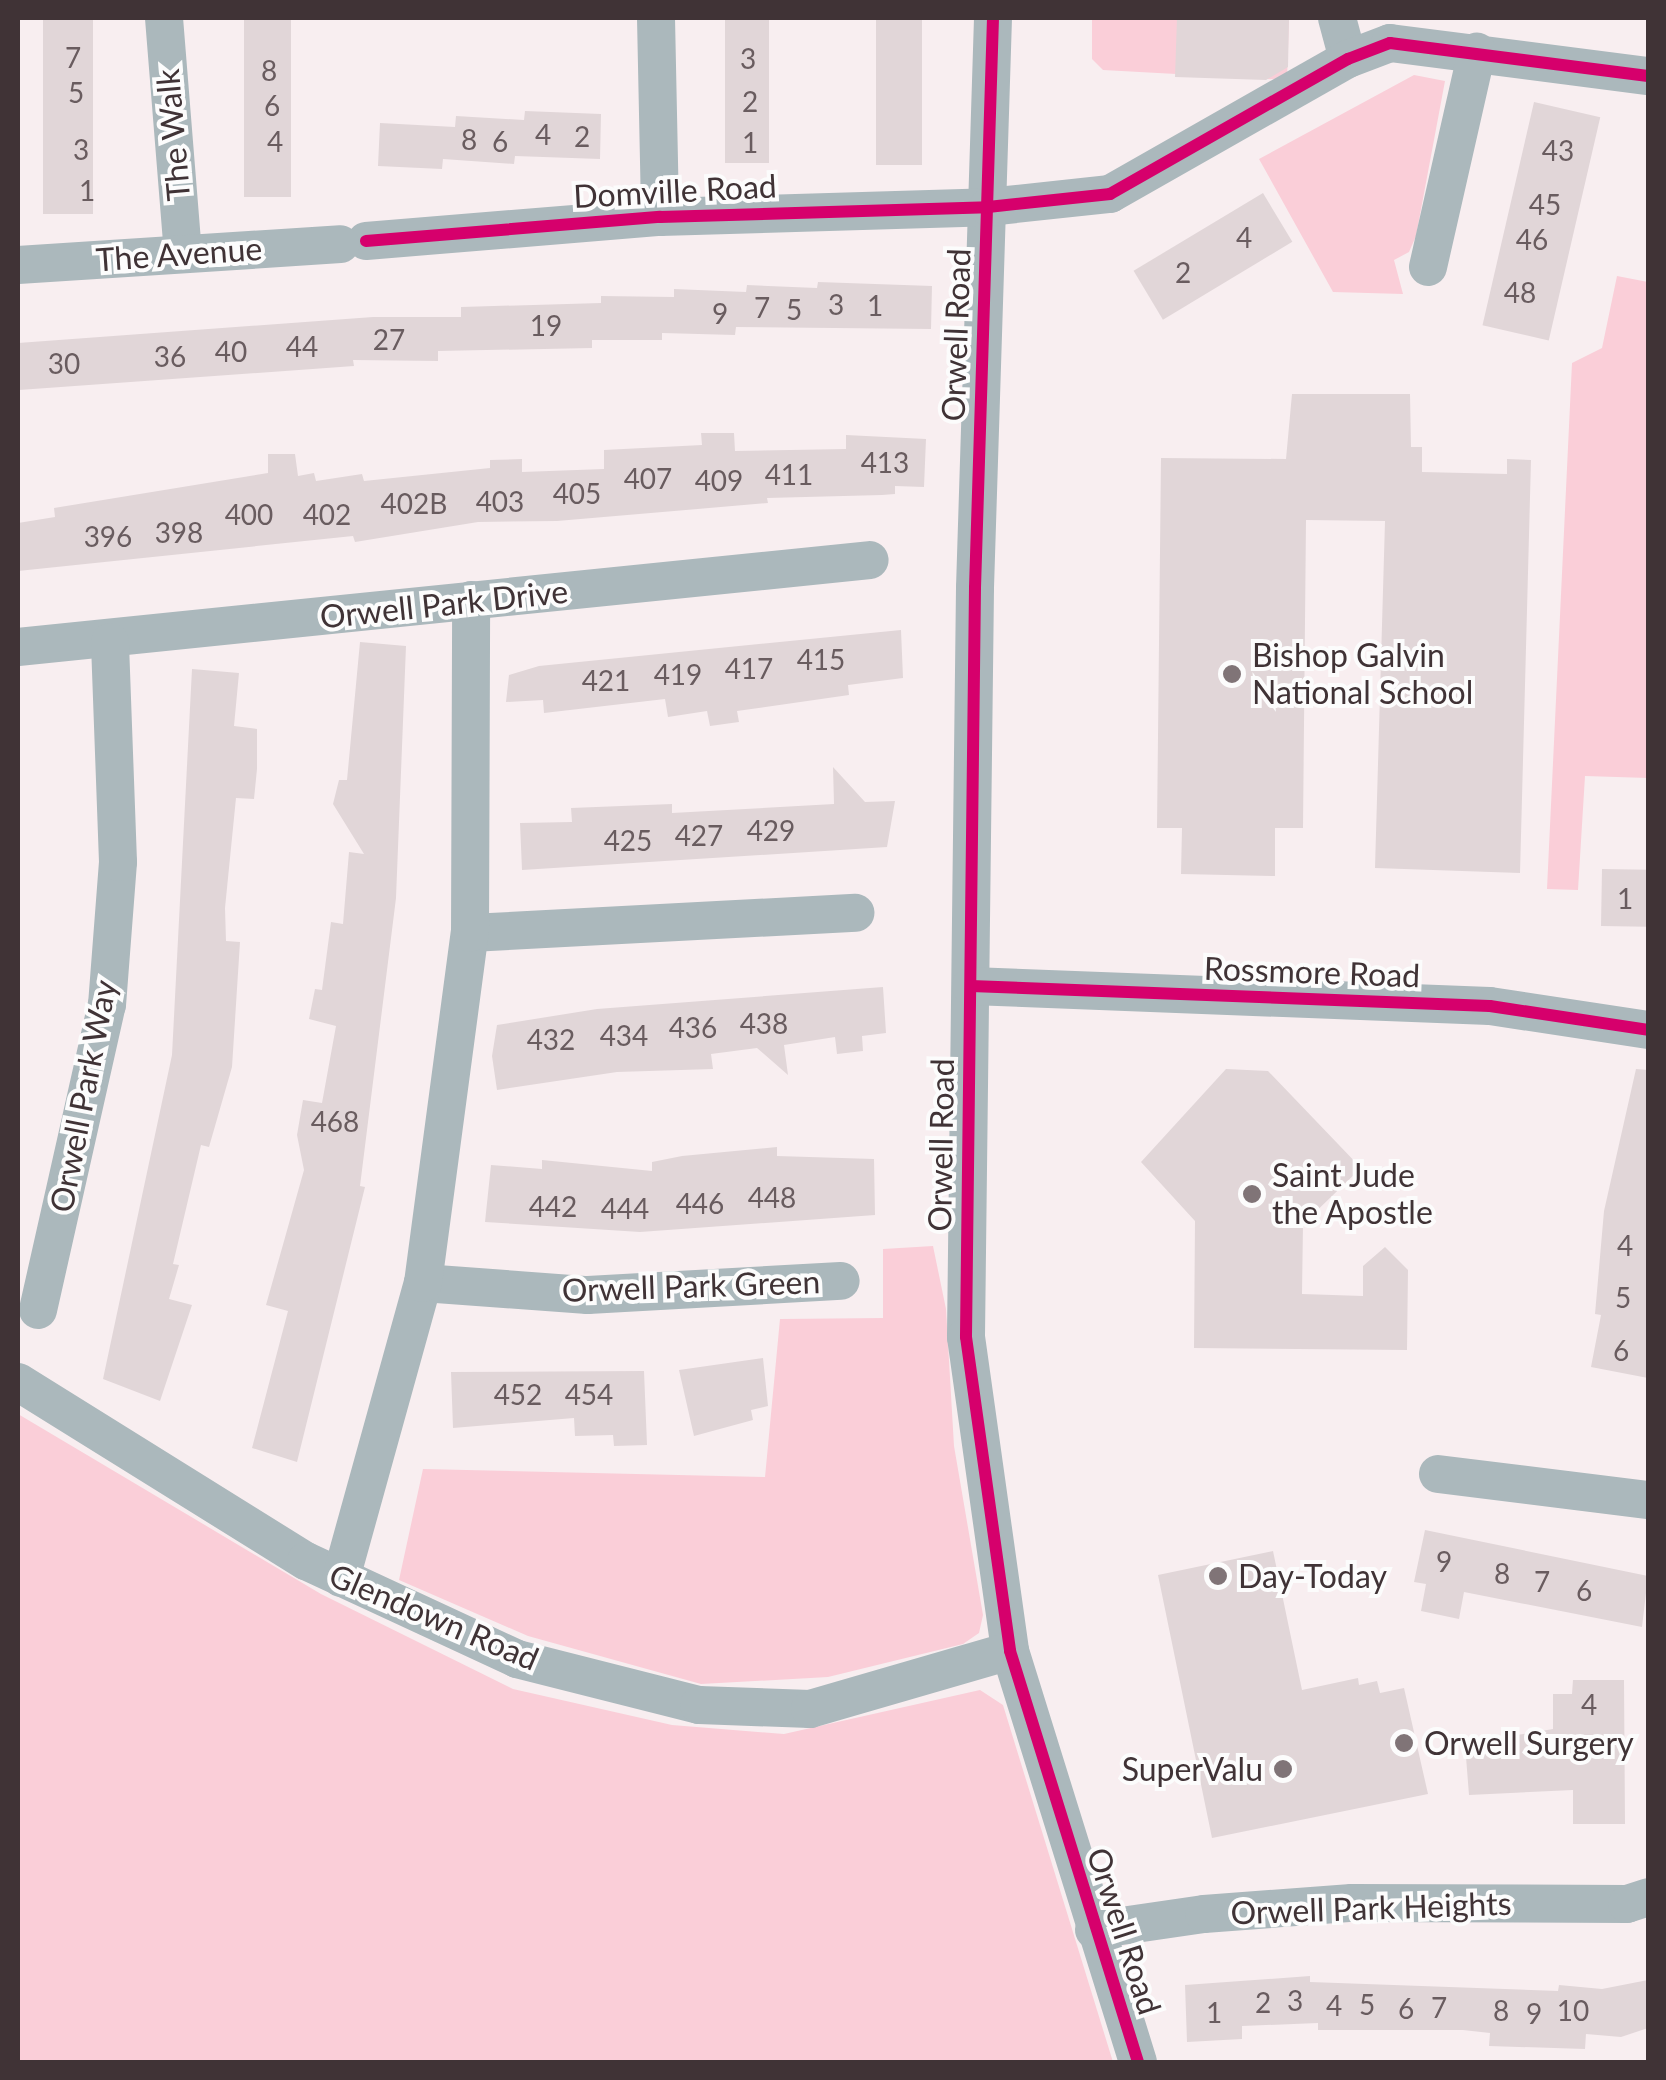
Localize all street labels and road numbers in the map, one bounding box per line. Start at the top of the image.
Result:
street label: The Walk [148,67,198,203]
street label: Domville Road [572,166,778,216]
street label: The Avenue [94,229,264,279]
street label: Orwell Road [934,248,978,422]
street label: Orwell Park Drive [318,572,570,636]
street label: Rossmore Road [1203,949,1421,995]
street label: Orwell Park Way [42,976,124,1216]
street label: Orwell Road [920,1058,962,1232]
street label: Orwell Park Green [561,1262,821,1310]
street label: Glendown Road [324,1556,544,1678]
street label: Orwell Road [1079,1843,1169,2019]
street label: Orwell Park Heights [1230,1884,1512,1932]

